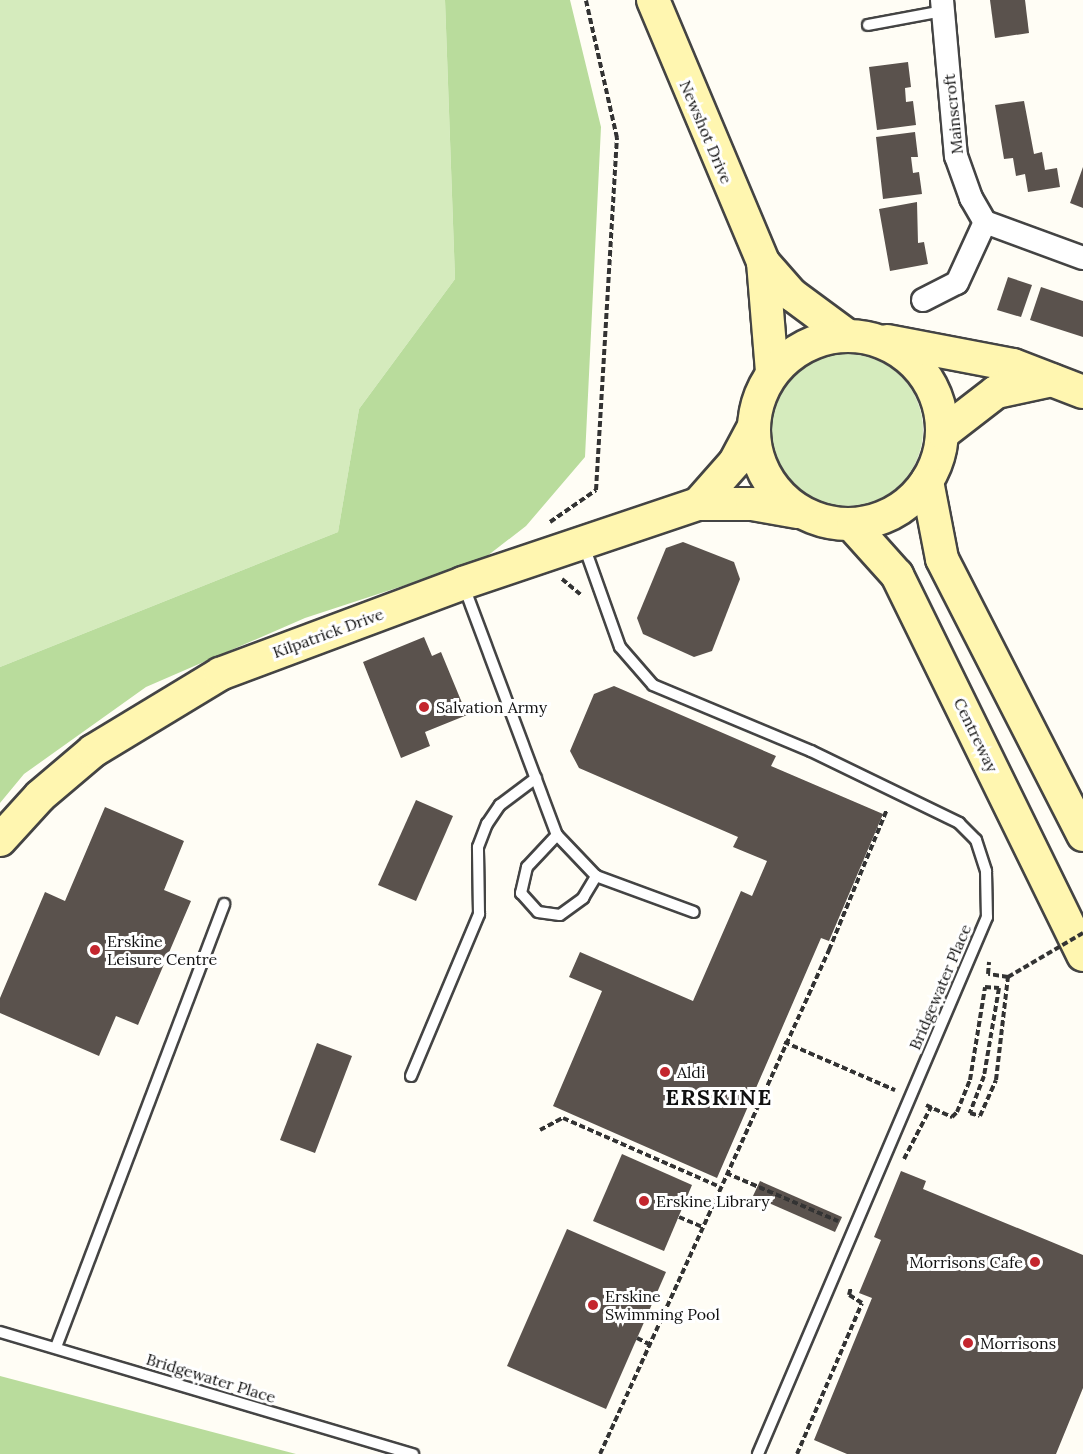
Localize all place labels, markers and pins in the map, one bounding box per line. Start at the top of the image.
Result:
place label: Salvation Army [436,697,547,717]
marker: Salvation Army [417,700,431,714]
place label: Erskine Leisure Centre [107,931,217,969]
marker: Erskine Leisure Centre [88,943,102,957]
place label: Aldi [677,1062,705,1082]
marker: Aldi [658,1065,672,1079]
place label: Erskine Library [656,1191,770,1211]
marker: Erskine Library [637,1194,651,1208]
place label: Morrisons Cafe [909,1252,1023,1272]
marker: Morrisons Cafe [1028,1255,1042,1269]
place label: Erskine Swimming Pool [605,1286,720,1324]
marker: Erskine Swimming Pool [586,1298,600,1312]
place label: Morrisons [980,1333,1056,1353]
marker: Morrisons [961,1336,975,1350]

